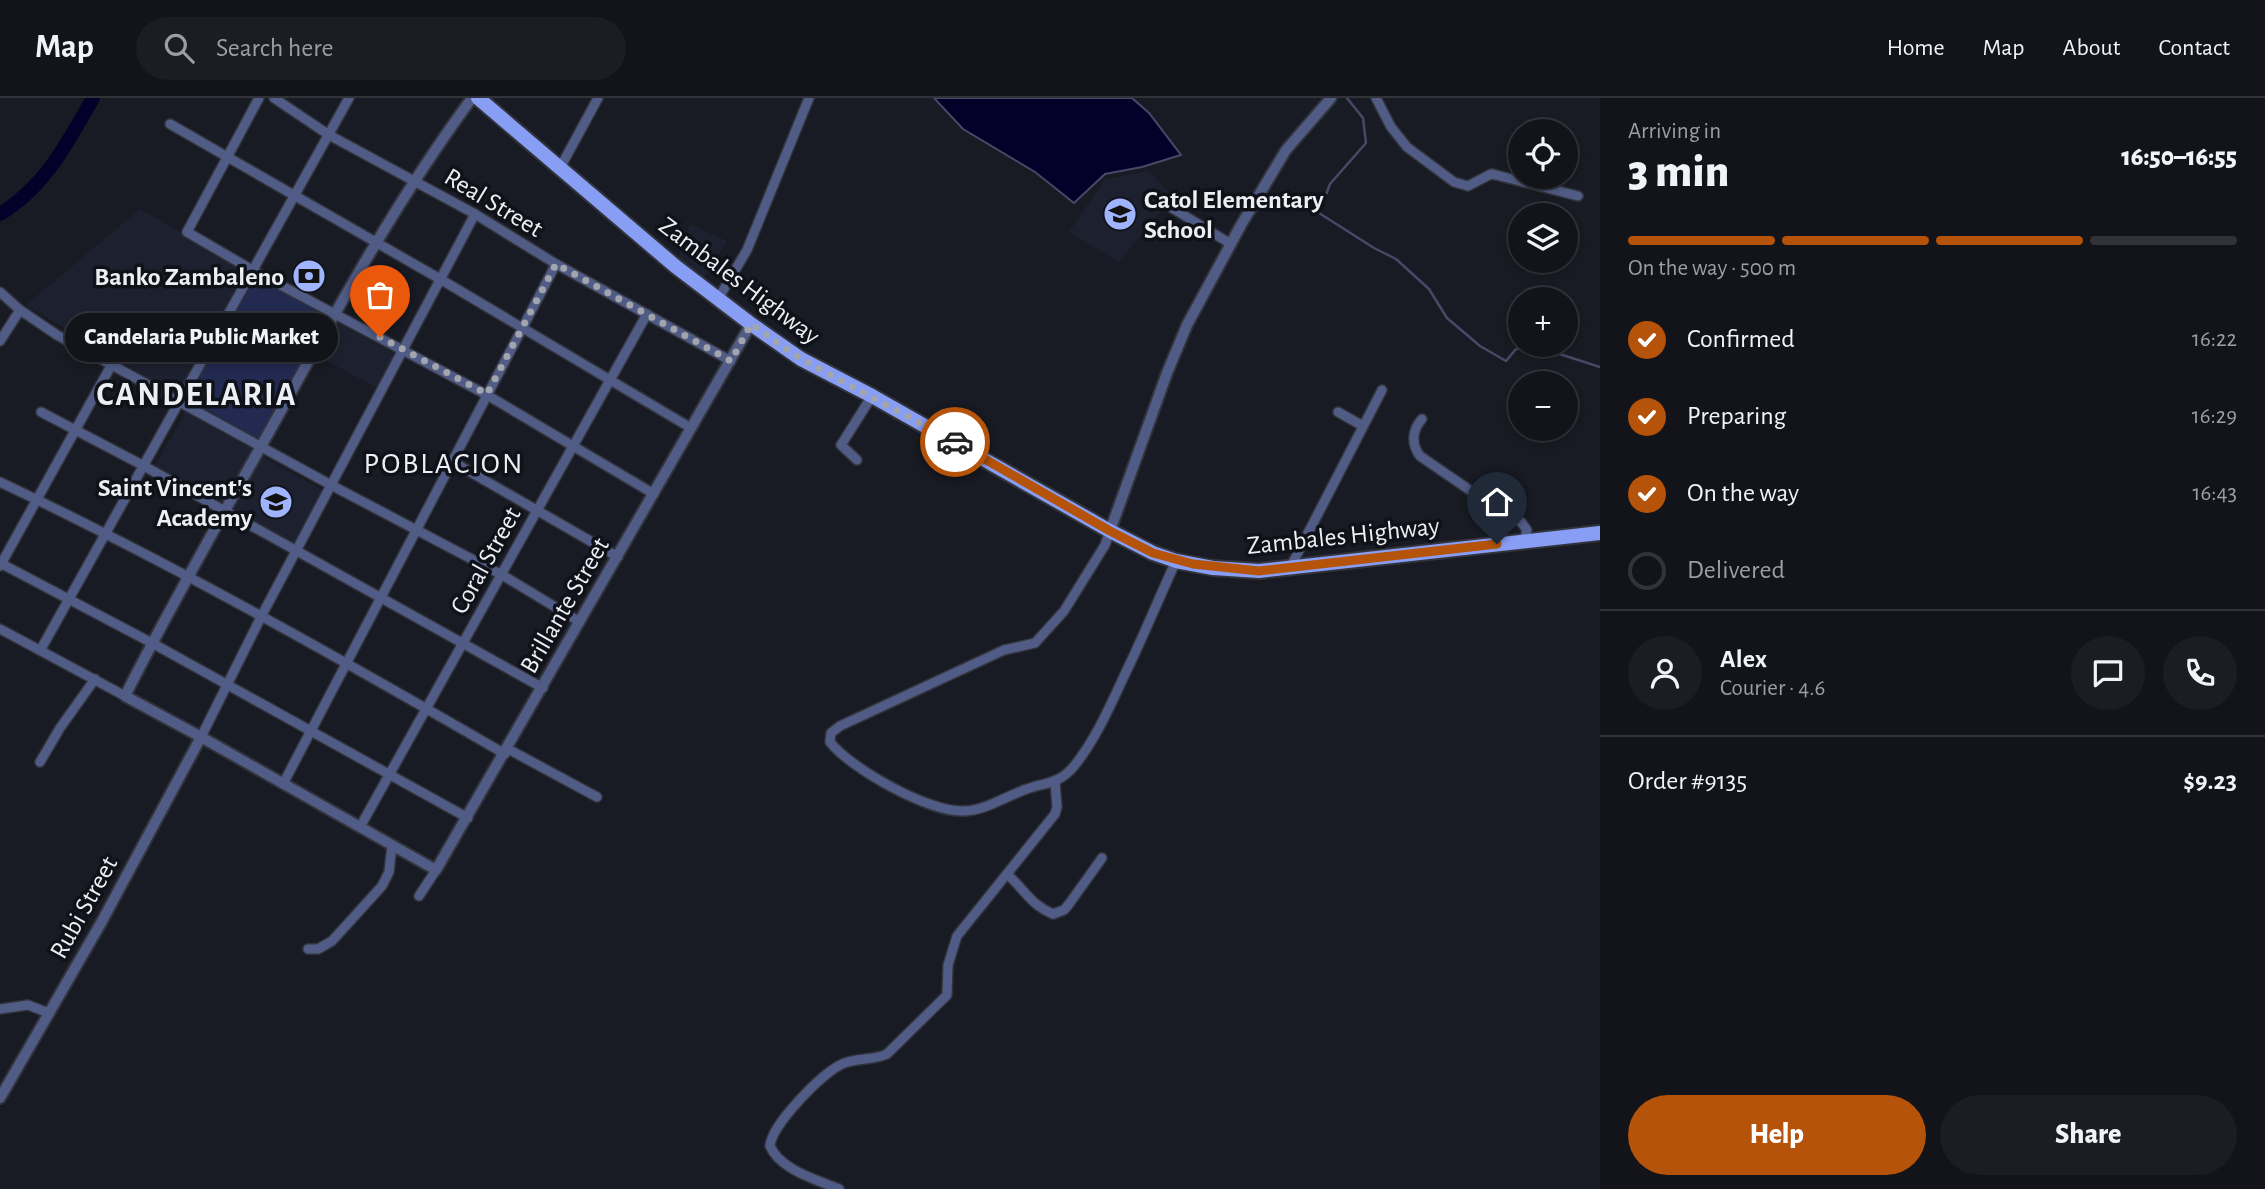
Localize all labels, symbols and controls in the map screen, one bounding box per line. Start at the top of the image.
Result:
search box [136,17,626,80]
icon: search [160,29,198,67]
text: Map [35,31,94,64]
text: Search here [216,35,334,61]
text: Home [1887,36,1945,60]
text: Map [1983,36,2025,60]
text: About [2063,36,2120,60]
text: Contact [2158,36,2230,60]
map controls [1508,119,1578,441]
button: locate [1508,119,1578,189]
text: Arriving in [1628,120,1721,143]
text: 16:50–16:55 [2121,144,2237,170]
text: 3 min [1628,149,1729,195]
street label: Real Street [440,164,547,242]
place label: Catol Elementary School [1144,187,1324,243]
school or university icon: Catol Elementary School [1101,195,1139,233]
button: layers [1508,203,1578,273]
street label: Zambales Highway [654,212,825,349]
bank icon: Banko Zambaleno [290,257,328,295]
text: On the way · 500 m [1628,257,1796,280]
place label: Banko Zambaleno [94,264,284,290]
pin [350,265,410,337]
icon: bag [361,276,399,314]
button: + [1508,287,1578,357]
callout: Candelaria Public Market [65,313,338,362]
icon: check [1628,321,1666,359]
text: Candelaria Public Market [84,326,319,349]
text: Confirmed [1687,326,1795,352]
text: 16:22 [2192,328,2237,351]
button: − [1508,371,1578,441]
district label: CANDELARIA [96,379,298,412]
icon: check [1628,398,1666,436]
text: Preparing [1687,403,1786,429]
text: 16:29 [2192,405,2237,428]
courier [920,407,990,477]
icon: car [936,423,974,461]
district label: POBLACION [364,449,524,479]
pin [1467,472,1527,544]
place label: Saint Vincent's Academy [98,475,252,531]
icon: check [1628,475,1666,513]
text: On the way [1687,480,1799,506]
text: 16:43 [2192,482,2237,505]
school or university icon: Saint Vincent's Academy [257,483,295,521]
icon: home [1478,483,1516,521]
street label: Coral Street [446,503,526,618]
street label: Zambales Highway [1245,513,1441,559]
street label: Brillante Street [516,533,614,678]
text: Delivered [1687,557,1785,583]
button: person [1628,636,1702,710]
button: chat [2071,636,2145,710]
button: phone [2163,636,2237,710]
text: Alex [1720,646,1767,672]
text: Courier · 4.6 [1720,677,1825,700]
text: Order #9135 [1628,768,1747,794]
text: $9.23 [2183,768,2237,794]
street label: Rubi Street [45,852,122,963]
button: Help [1628,1095,1926,1175]
button: Share [1940,1095,2237,1175]

